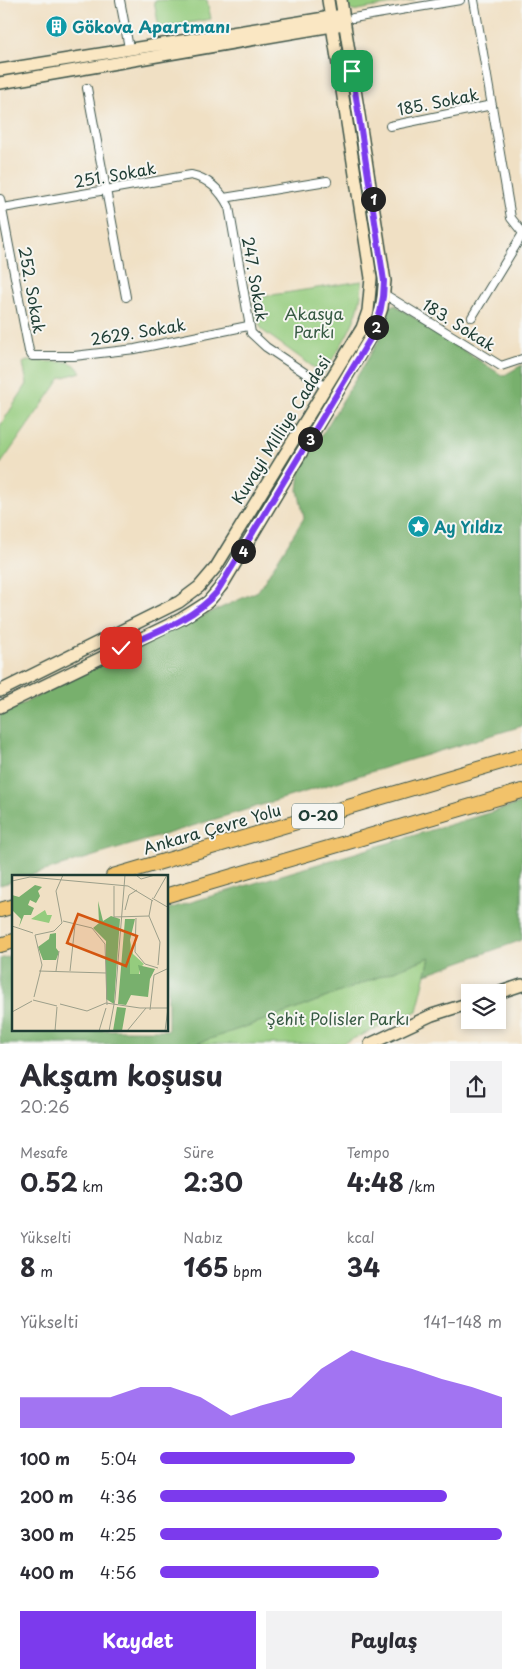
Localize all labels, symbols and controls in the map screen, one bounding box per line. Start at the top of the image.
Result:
place label: Gökova Apartmanı [72,14,230,38]
building icon: Gökova Apartmanı [44,15,68,39]
pin [331,50,373,92]
icon: arrive [338,57,366,85]
street label: 185. Sokak [395,81,480,121]
street label: 251. Sokak [72,155,158,193]
pin: 1 [360,186,386,212]
text: 1 [370,189,377,210]
street label: 247. Sokak [237,235,275,323]
street label: 252. Sokak [14,245,52,335]
street label: 183. Sokak [418,292,501,356]
park label: Akasya Parkı [285,301,344,343]
street label: 2629. Sokak [89,312,187,350]
pin: 2 [364,314,388,340]
text: 2 [372,317,381,338]
street label: Kuvayi Milliye Caddesi [225,351,336,508]
pin: 3 [298,426,322,452]
text: 3 [306,429,315,450]
place label: Ay Yıldız [434,514,503,538]
place icon: Ay Yıldız [406,515,430,539]
pin: 4 [230,538,256,564]
text: 4 [239,541,248,562]
pin [100,627,142,669]
icon: check [107,634,135,662]
street label: Ankara Çevre Yolu [140,797,284,859]
road number: O-20 [292,804,344,828]
inset map [12,875,169,1032]
map controls [461,984,506,1029]
button: layers [461,984,506,1029]
park label: Şehit Polisler Parkı [266,1006,410,1030]
text: Akşam koşusu [20,1053,223,1096]
button: share [450,1061,502,1113]
text: 20:26 [20,1094,69,1118]
text: Mesafe [20,1142,68,1163]
text: Süre [183,1142,214,1163]
text: Tempo [347,1142,389,1163]
text: 0.52 [20,1163,78,1201]
text: 2:30 [183,1163,243,1201]
text: 4:48 [347,1163,404,1201]
text: km [78,1176,103,1197]
text: /km [404,1176,435,1197]
text: Yükselti [20,1227,71,1248]
text: Nabız [183,1227,222,1248]
text: kcal [347,1227,375,1248]
text: 8 [20,1248,36,1286]
text: 165 [183,1248,229,1286]
text: 34 [347,1248,380,1286]
text: m [36,1261,53,1282]
text: bpm [229,1261,262,1282]
text: Yükselti [20,1309,78,1333]
text: 141–148 m [423,1309,502,1333]
text: 100 m [20,1446,70,1470]
text: 5:04 [100,1446,137,1470]
text: 200 m [20,1484,74,1508]
text: 4:36 [100,1484,137,1508]
text: 300 m [20,1522,74,1546]
text: 4:25 [100,1522,136,1546]
text: 400 m [20,1560,74,1584]
text: 4:56 [100,1560,137,1584]
button: Kaydet [20,1611,256,1669]
button: Paylaş [266,1611,502,1669]

